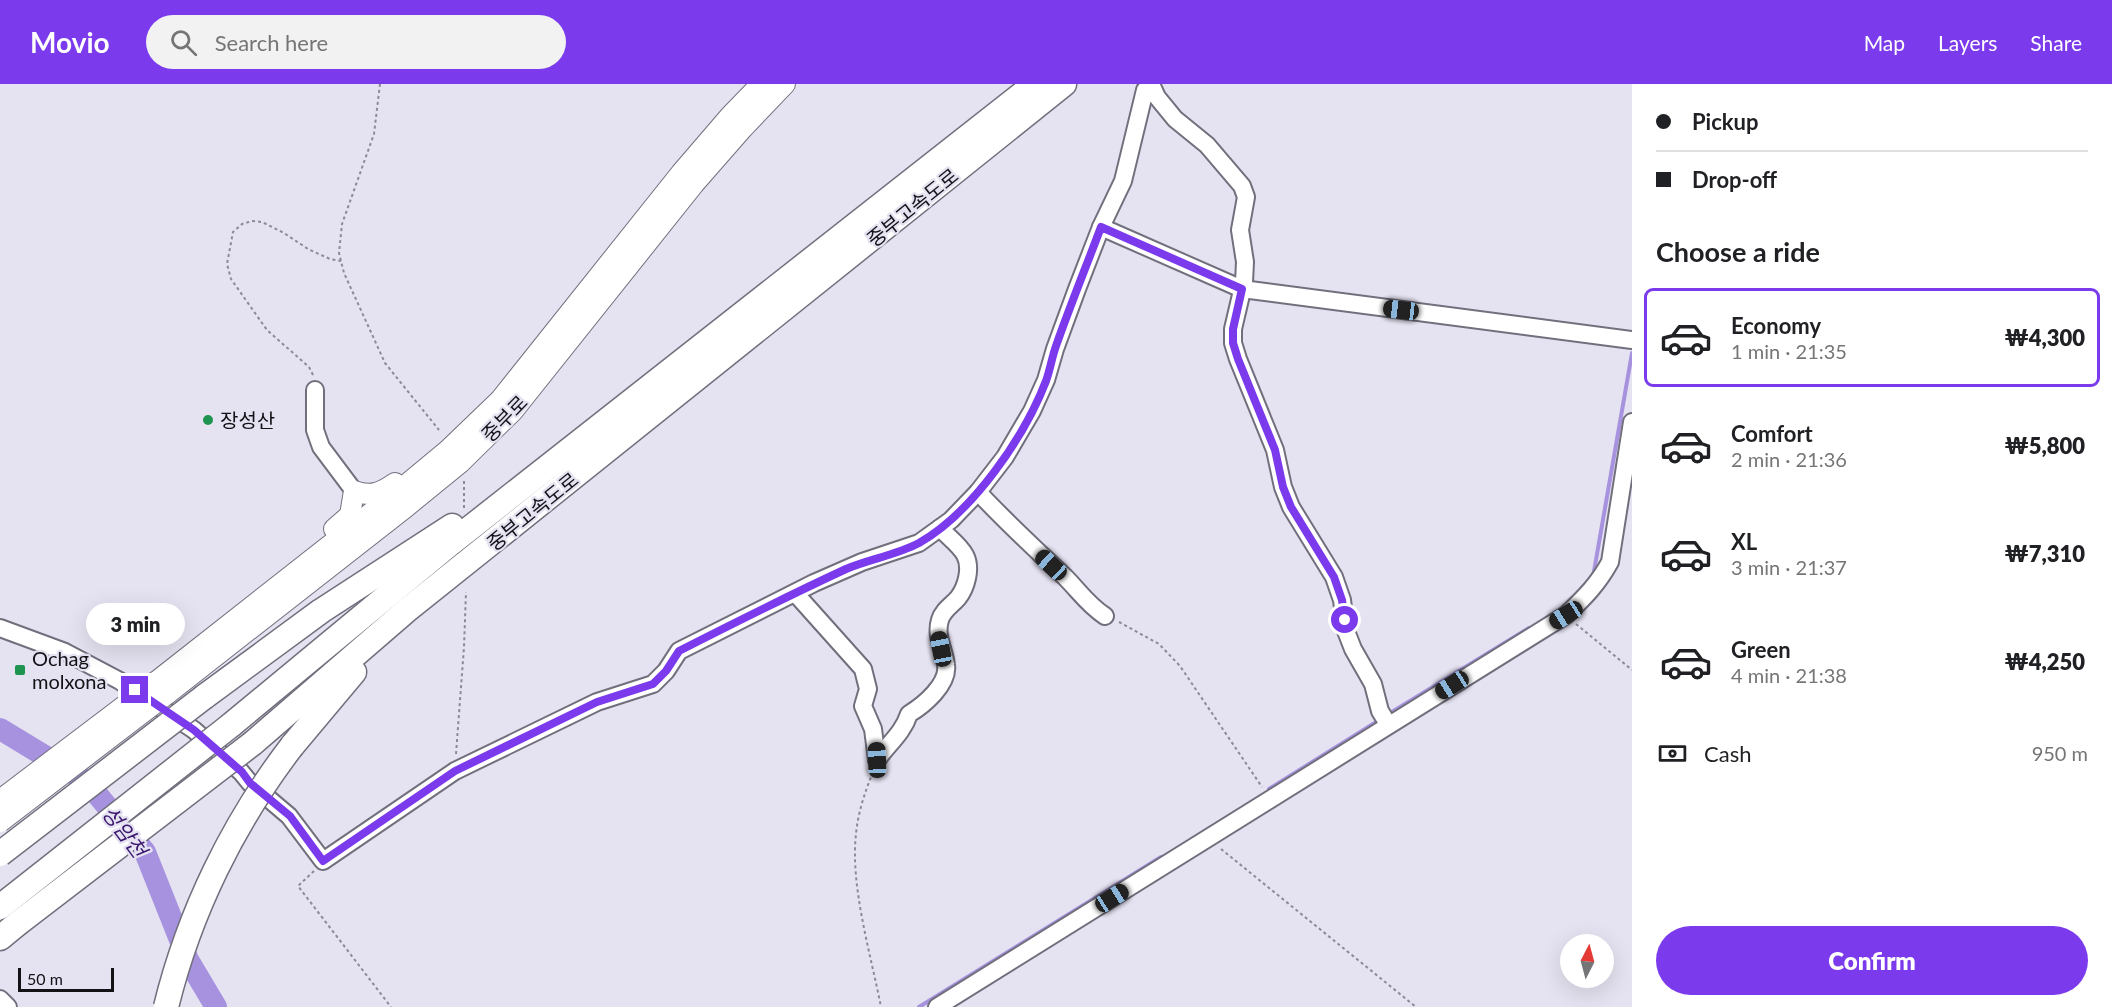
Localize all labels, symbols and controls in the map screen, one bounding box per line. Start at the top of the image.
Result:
search box [146,15,566,69]
text: Movio [30,25,110,59]
icon: search [167,26,200,59]
text: Search here [215,29,328,56]
text: Map [1864,30,1905,55]
text: Layers [1938,30,1997,55]
text: Share [2030,30,2082,55]
text: Pickup [1692,108,1758,135]
street label: 중부고속도로 [862,163,962,251]
text: Drop-off [1692,166,1777,193]
text: Choose a ride [1656,235,1820,268]
car [1382,299,1420,321]
icon: car [1659,311,1713,365]
text: Economy [1731,312,1821,339]
text: ₩4,300 [2004,324,2085,351]
text: 1 min · 21:35 [1731,339,1847,363]
street label: 중부로 [476,390,532,446]
place label: 장성산 [220,408,275,432]
marker: 장성산 [201,413,215,427]
icon: car [1659,419,1713,473]
text: Comfort [1731,420,1813,447]
text: ₩5,800 [2004,432,2085,459]
text: 2 min · 21:36 [1731,447,1847,471]
street label: 중부고속도로 [482,467,582,555]
icon: car [1659,527,1713,581]
text: XL [1731,528,1757,555]
text: ₩7,310 [2004,540,2085,567]
car [1032,546,1070,584]
text: 3 min · 21:37 [1731,555,1847,579]
car [1546,598,1586,632]
callout: 3 min [86,603,184,645]
route start [1331,606,1358,633]
text: 3 min [111,612,160,636]
car [929,630,953,668]
icon: car [1659,635,1713,689]
text: Green [1731,636,1791,663]
place label: Ochag molxona [32,646,106,693]
text: ₩4,250 [2004,648,2085,675]
marker: Ochag molxona [13,663,27,677]
text: 4 min · 21:38 [1731,663,1847,687]
car [1432,668,1472,702]
route end [121,676,148,703]
icon: cash [1656,737,1689,770]
text: Cash [1704,740,1751,767]
text: 950 m [2032,741,2088,765]
car [867,742,887,778]
water label: 성암천 [98,800,154,864]
car [1092,881,1132,915]
button: Confirm [1656,926,2088,995]
north arrow [1560,934,1614,988]
map controls [1560,934,1614,988]
scale bar [18,965,114,992]
text: 50 m [27,969,63,988]

